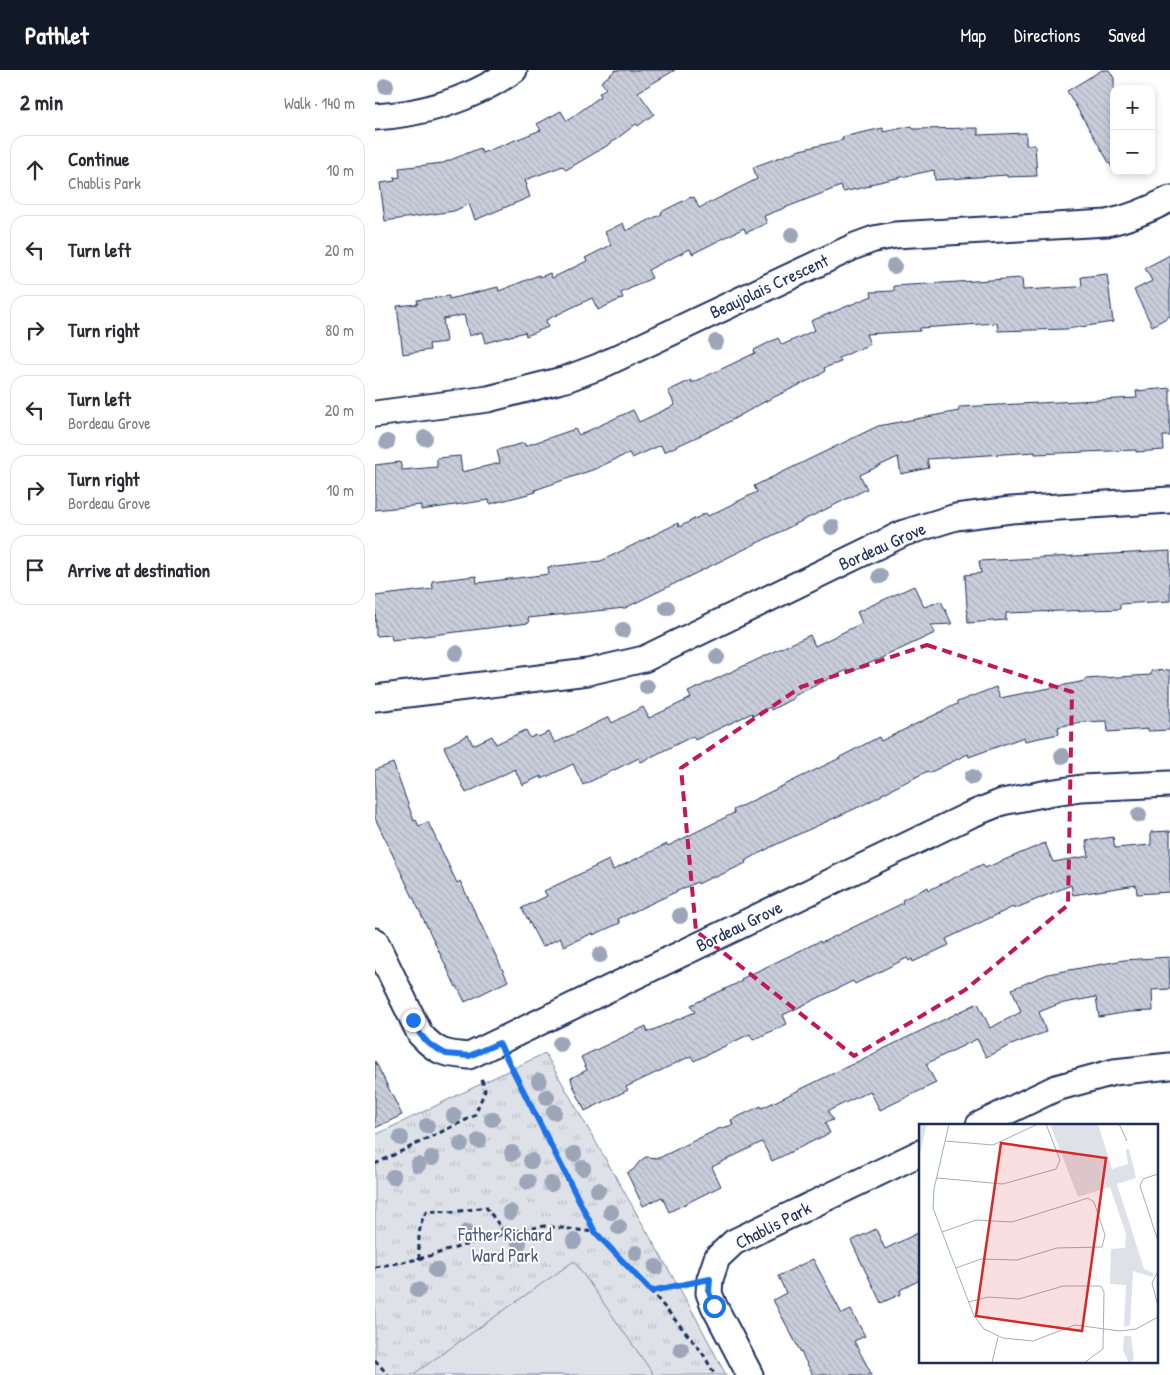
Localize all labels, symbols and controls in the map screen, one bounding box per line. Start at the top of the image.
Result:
text: Pathlet [25,19,88,51]
text: Map [961,23,986,48]
text: Directions [1014,23,1080,48]
text: Saved [1108,23,1145,48]
map controls [1110,85,1155,175]
button: + [1110,85,1155,130]
text: 2 min [20,88,63,117]
text: Walk · 140 m [284,92,355,114]
button: − [1110,130,1155,175]
text: Continue [68,146,129,172]
icon: ahead [21,156,49,184]
text: 10 m [326,159,354,181]
text: Chablis Park [68,172,141,194]
icon: left [21,236,49,264]
text: Turn left [68,237,131,263]
text: 20 m [325,239,354,261]
street label: Beaujolais Crescent [706,247,833,324]
icon: right [21,316,49,344]
text: Turn right [68,317,139,343]
text: 80 m [325,319,354,341]
text: Turn left [68,386,131,412]
icon: left [21,396,49,424]
text: 20 m [325,399,354,421]
text: Bordeau Grove [68,412,151,434]
text: Turn right [68,466,139,492]
icon: right [21,476,49,504]
text: 10 m [326,479,354,501]
text: Bordeau Grove [68,492,151,514]
street label: Bordeau Grove [834,516,930,576]
icon: arrive [21,556,49,584]
text: Arrive at destination [68,557,210,583]
street label: Bordeau Grove [692,894,786,958]
route end [402,1009,425,1032]
inset map [919,1124,1157,1362]
street label: Chablis Park [731,1195,816,1255]
park label: Father Richard Ward Park [457,1222,552,1268]
route start [703,1295,726,1318]

